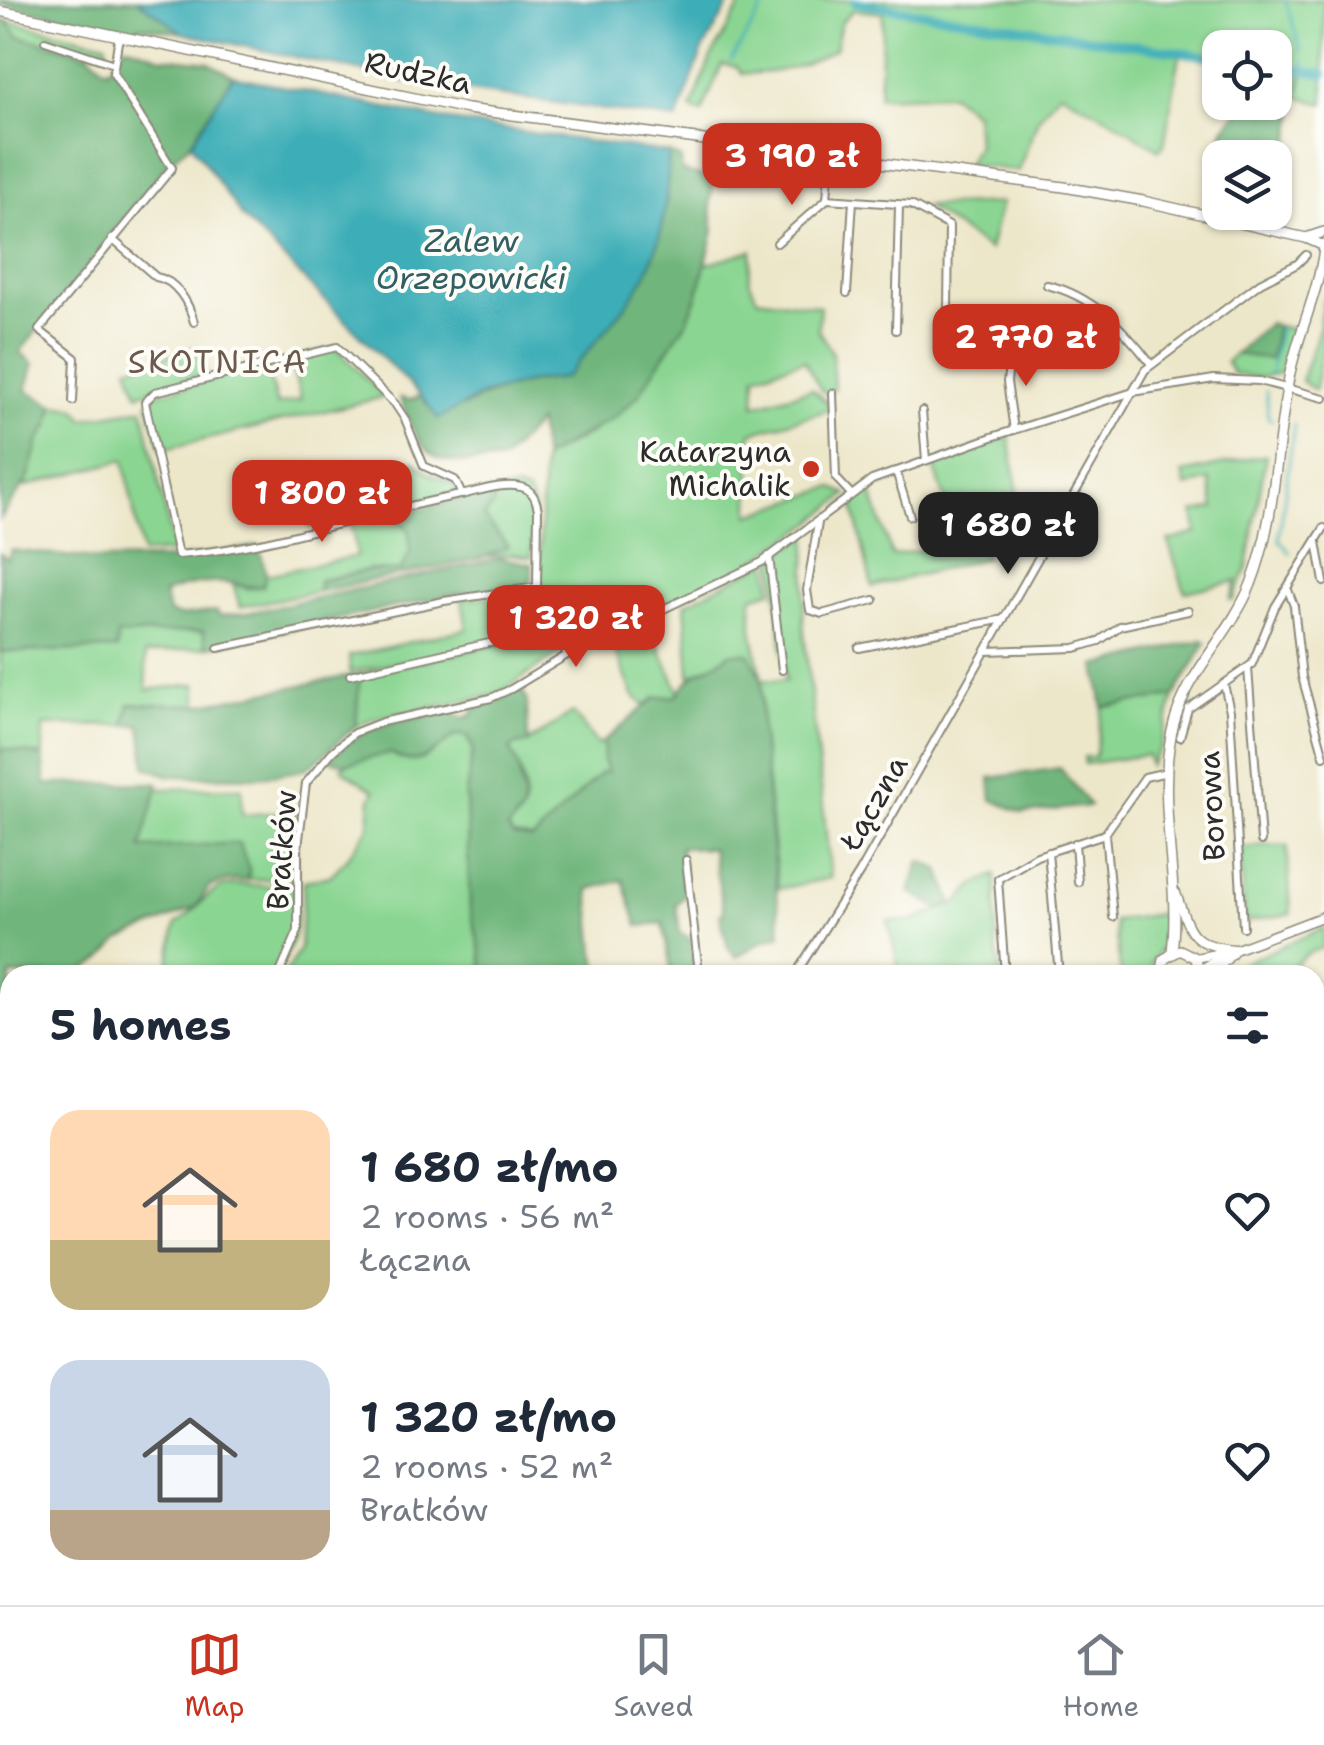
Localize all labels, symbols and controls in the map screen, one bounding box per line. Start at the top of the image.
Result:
map controls [1202,30,1292,230]
button: locate [1202,30,1292,120]
street label: Rudzka [361,41,476,104]
pin: 3 190 zł [689,123,895,208]
text: 3 190 zł [724,134,860,177]
button: layers [1202,140,1292,230]
water label: Zalew Orzepowicki [376,219,567,299]
pin: 2 770 zł [923,304,1129,389]
text: 2 770 zł [955,315,1097,358]
district label: SKOTNICA [128,340,308,383]
place label: Katarzyna Michalik [639,431,791,506]
marker: Katarzyna Michalik [800,458,822,480]
pin: 1 800 zł [219,460,425,545]
text: 1 800 zł [254,471,390,514]
pin: 1 680 zł [905,492,1111,577]
text: 1 680 zł [940,503,1076,546]
pin: 1 320 zł [473,585,679,670]
text: 1 320 zł [509,596,643,639]
street label: Łączna [829,747,917,859]
street label: Borowa [1188,750,1235,862]
street label: Bratków [257,789,306,911]
text: 5 homes [50,997,231,1053]
icon: filters [1220,998,1275,1053]
text: 1 680 zł/mo [360,1139,619,1195]
icon: home [130,1150,250,1270]
icon: heart [1220,1183,1275,1238]
text: 2 rooms · 56 m² [360,1195,614,1238]
text: Łączna [360,1238,471,1281]
text: 1 320 zł/mo [360,1389,617,1445]
icon: home [130,1400,250,1520]
icon: heart [1220,1433,1275,1488]
text: 2 rooms · 52 m² [360,1445,613,1488]
text: Bratków [360,1488,488,1531]
tab: Map [185,1627,245,1725]
tab: Saved [614,1627,693,1725]
tab: Home [1062,1627,1139,1725]

